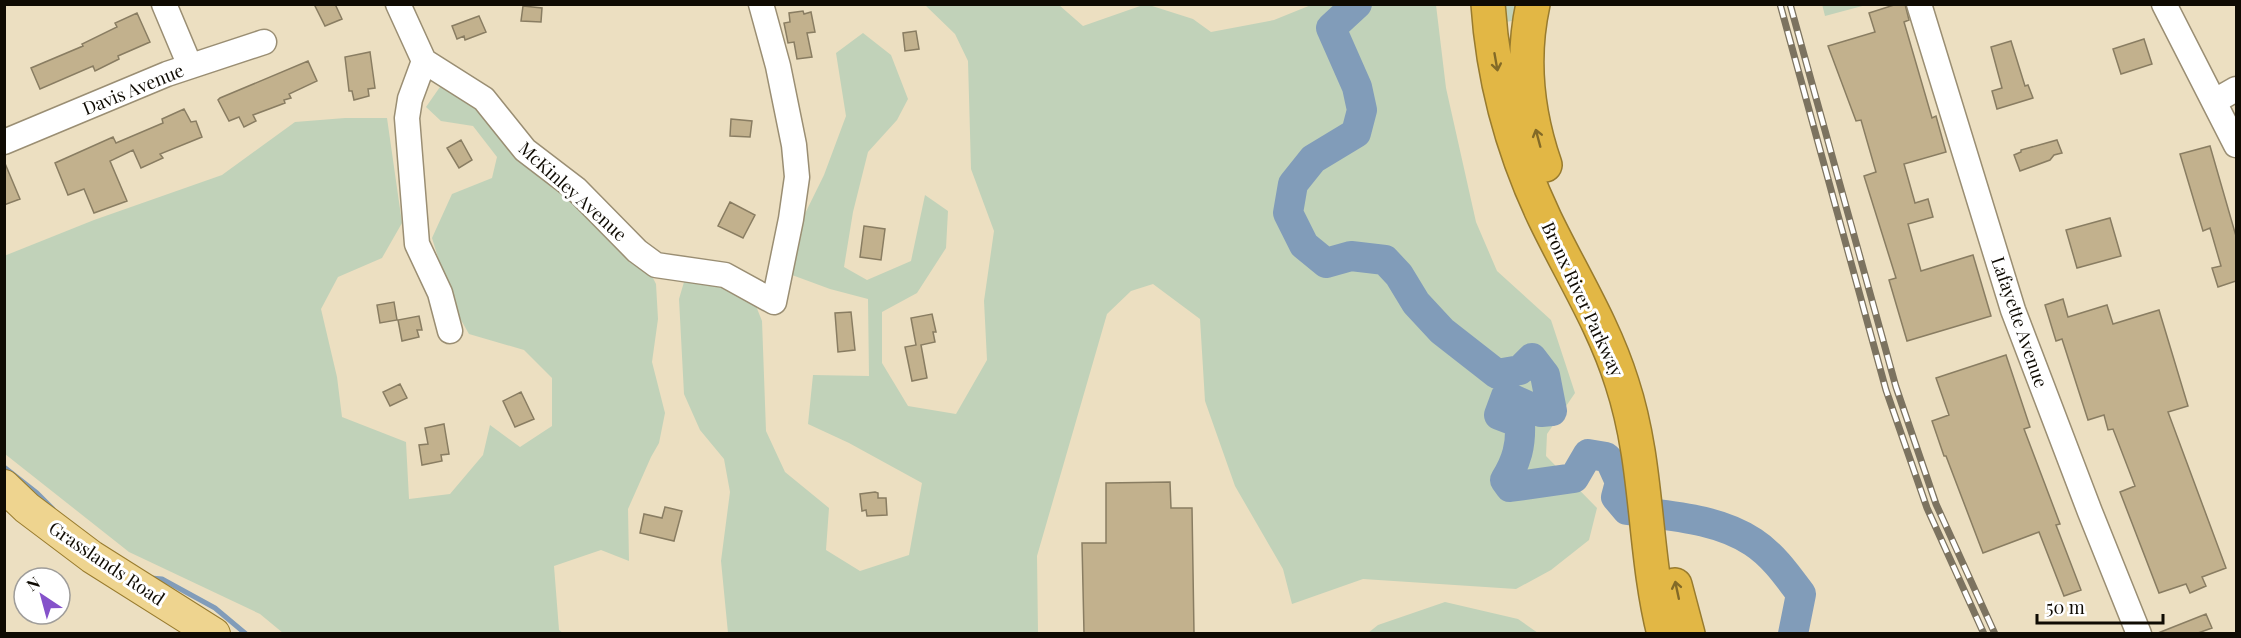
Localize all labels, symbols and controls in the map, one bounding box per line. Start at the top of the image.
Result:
one-way arrow [1490,52,1501,72]
street label: Davis Avenue [79,58,187,120]
one-way arrow [1531,129,1543,148]
street label: McKinley Avenue [514,136,632,246]
street label: Bronx River Parkway [1537,218,1629,380]
street label: Lafayette Avenue [1986,253,2054,391]
street label: Grasslands Road [45,515,170,611]
north arrow [12,566,72,626]
text: N [22,571,44,595]
one-way arrow [1671,581,1682,601]
scale bar [2037,587,2163,625]
text: 50 m [2046,595,2085,619]

